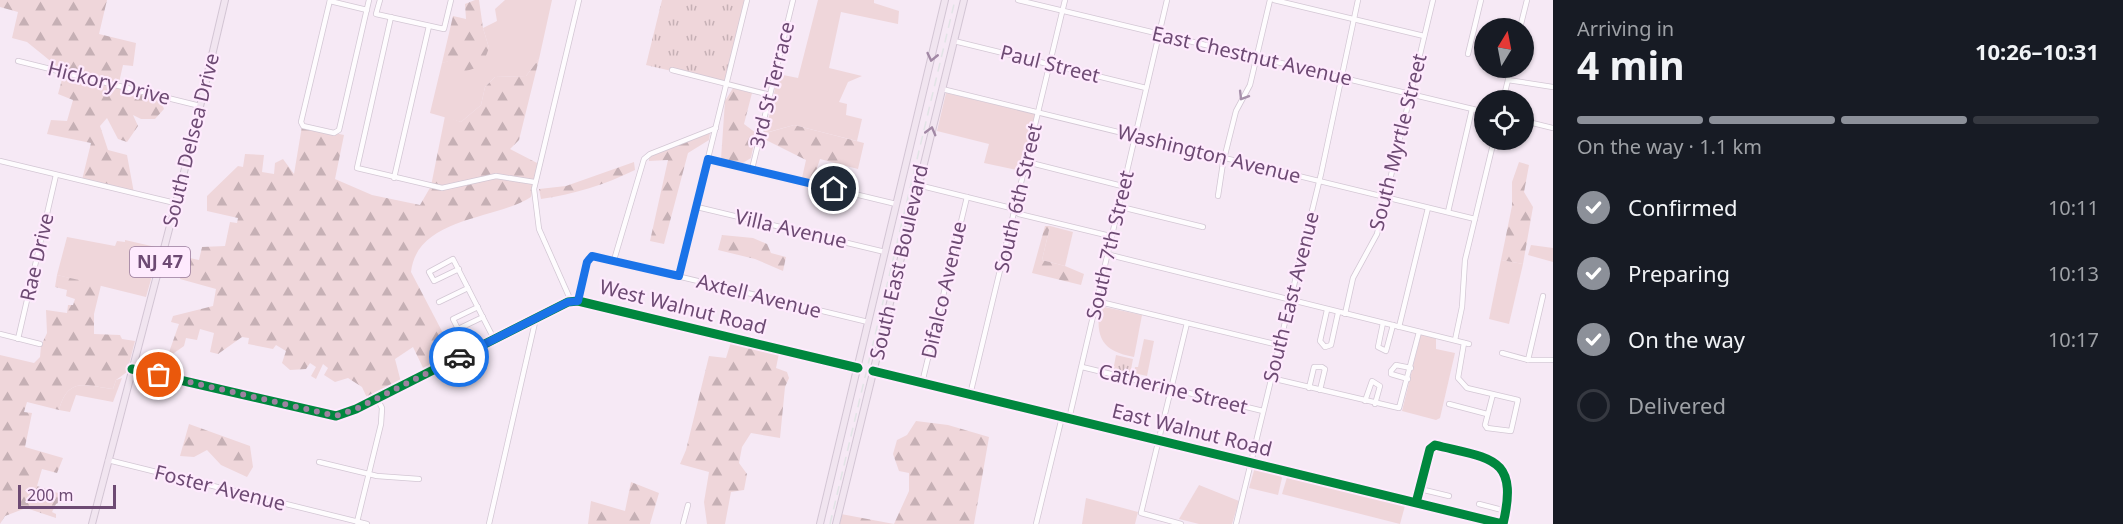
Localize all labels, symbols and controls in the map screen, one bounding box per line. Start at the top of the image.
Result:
text: Arriving in [1577,15,1674,42]
north arrow [1474,18,1534,78]
map controls [1474,18,1534,150]
street label: 3rd St Terrace [743,19,800,151]
street label: East Chestnut Avenue [1149,19,1355,92]
text: 10:26–10:31 [1975,36,2099,66]
street label: Paul Street [997,38,1103,89]
text: 4 min [1577,38,1684,91]
street label: South Delsea Drive [156,50,225,230]
street label: South Myrtle Street [1362,51,1433,233]
one-way arrow [926,52,939,62]
street label: Hickory Drive [45,54,173,111]
one-way arrow [1239,90,1251,100]
button: locate [1474,90,1534,150]
street label: Washington Avenue [1115,118,1304,189]
street label: South 6th Street [987,121,1048,275]
one-way arrow [924,126,937,136]
text: On the way · 1.1 km [1577,133,1762,160]
street label: South East Boulevard [863,162,934,362]
pin [808,163,859,214]
street label: South 7th Street [1079,168,1140,322]
icon: home [817,172,850,205]
icon: check [1577,191,1610,224]
text: Confirmed [1628,192,1738,222]
text: 10:11 [2048,194,2099,221]
street label: Villa Avenue [732,203,850,255]
street label: South East Avenue [1256,209,1325,385]
street label: Rae Drive [13,210,60,304]
street label: Difalco Avenue [915,219,972,361]
road number: NJ 47 [130,247,190,277]
icon: check [1577,257,1610,290]
text: Preparing [1628,258,1730,288]
text: 10:13 [2048,260,2099,287]
street label: Axtell Avenue [694,267,824,324]
street label: West Walnut Road [597,273,769,340]
icon: check [1577,323,1610,356]
text: On the way [1628,324,1745,354]
text: 10:17 [2048,326,2099,353]
courier [429,327,489,387]
icon: car [443,341,476,374]
pin [133,349,184,400]
street label: Catherine Street [1096,357,1251,420]
icon: bag [142,358,175,391]
text: Delivered [1628,390,1726,420]
street label: East Walnut Road [1109,397,1275,462]
street label: Foster Avenue [152,458,289,517]
scale bar [18,482,116,510]
text: 200 m [27,484,74,506]

